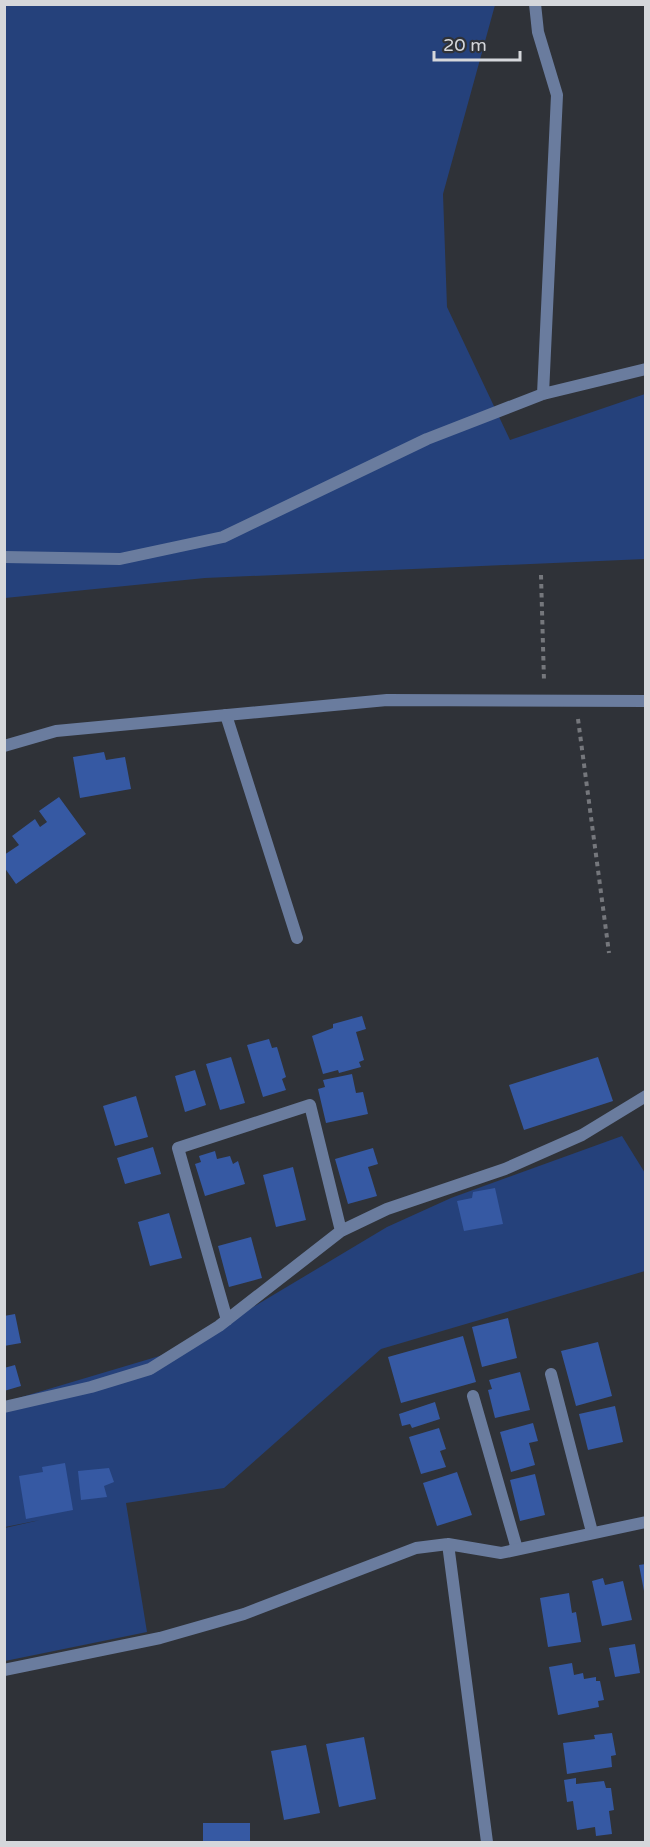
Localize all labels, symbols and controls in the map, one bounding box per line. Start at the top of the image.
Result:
scale bar [434,24,520,62]
text: 20 m [443,34,487,56]

